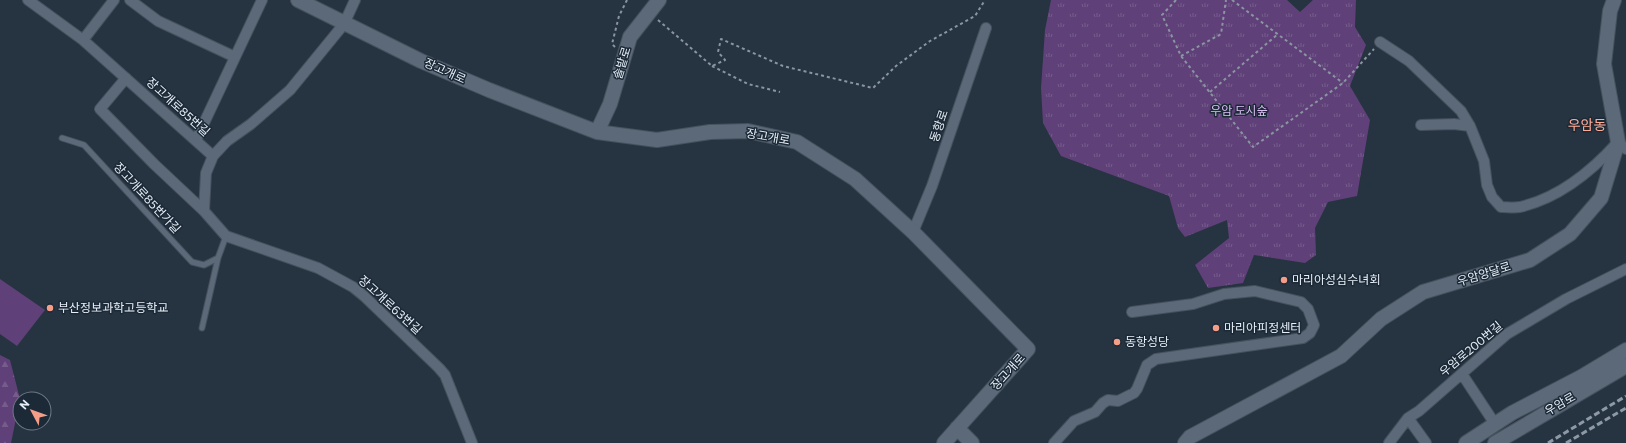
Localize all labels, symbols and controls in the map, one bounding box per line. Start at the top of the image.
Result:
street label: 솔밭로 [610,45,633,81]
street label: 장고개로 [422,55,468,85]
street label: 장고개로85번길 [144,74,213,138]
park label: 우암 도시숲 [1210,103,1268,117]
street label: 동항로 [926,108,950,144]
district label: 우암동 [1568,116,1606,133]
street label: 장고개로 [745,125,791,147]
street label: 장고개로85번가길 [111,159,184,236]
street label: 우암양달로 [1455,258,1512,288]
street label: 장고개로63번길 [356,272,425,336]
place label: 마리아성심수녀회 [1292,272,1380,286]
marker: 마리아성심수녀회 [1279,275,1289,285]
place label: 부산정보과학고등학교 [58,300,168,314]
marker: 부산정보과학고등학교 [45,303,55,313]
street label: 우암로200번길 [1436,318,1505,378]
place label: 마리아피정센터 [1224,320,1301,334]
marker: 마리아피정센터 [1211,323,1221,333]
place label: 동항성당 [1125,334,1169,348]
marker: 동항성당 [1112,337,1122,347]
street label: 장고개로 [987,350,1027,392]
street label: 우암로 [1542,389,1577,417]
north arrow [12,391,52,431]
text: N [16,397,32,411]

